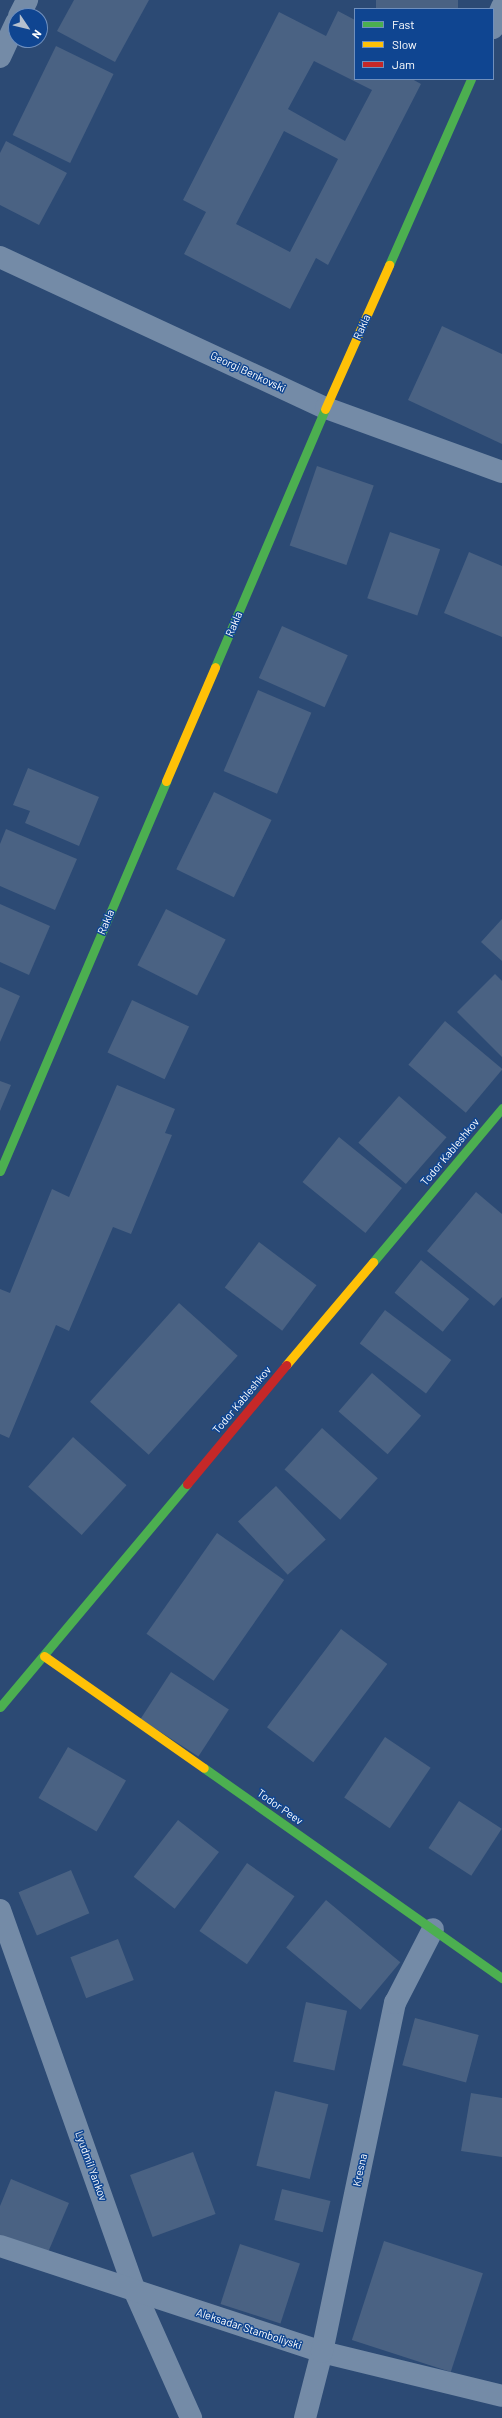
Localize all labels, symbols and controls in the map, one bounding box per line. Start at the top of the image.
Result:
north arrow [8,8,48,48]
legend [354,8,494,80]
text: Fast [392,17,415,31]
text: N [30,28,45,41]
text: Slow [392,37,417,51]
text: Jam [392,57,415,71]
street label: Rakla [351,312,373,342]
street label: Georgi Benkovski [208,349,288,395]
street label: Rakla [223,609,245,639]
street label: Rakla [95,907,117,937]
street label: Todor Kableshkov [418,1116,482,1188]
street label: Todor Kableshkov [210,1364,274,1436]
street label: Todor Peev [255,1786,305,1828]
street label: Lyudmil Yankov [72,2129,110,2203]
street label: Kresna [350,2152,370,2188]
street label: Aleksadar Stamboliyski [195,2306,303,2352]

